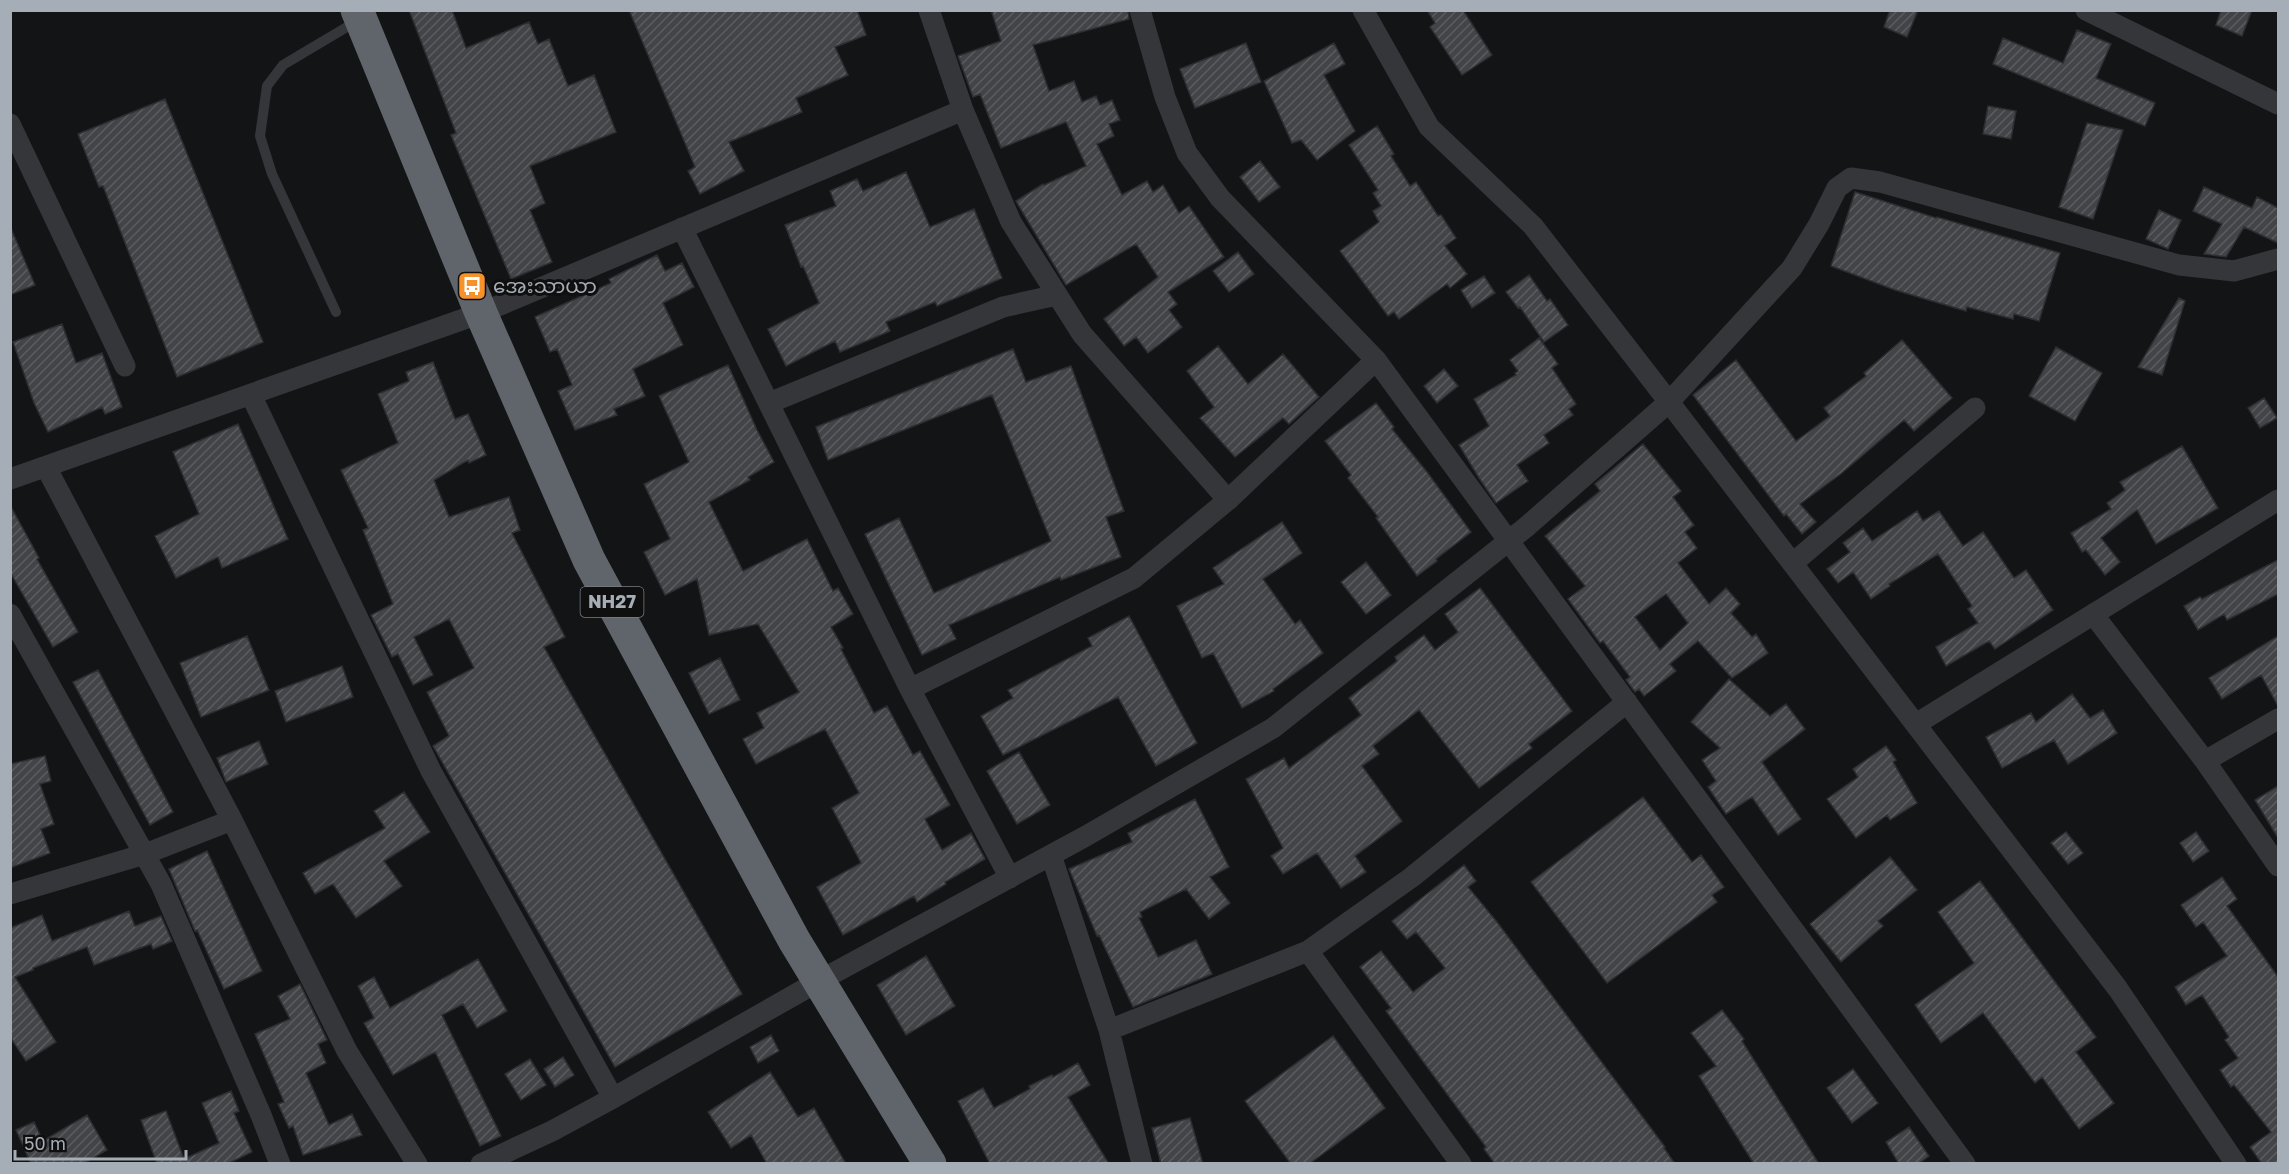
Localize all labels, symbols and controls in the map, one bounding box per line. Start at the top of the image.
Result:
bus stop icon: အေးသာယာ [456,270,488,302]
place label: အေးသာယာ [493,273,597,297]
road number: NH27 [580,587,644,617]
scale bar [15,1123,186,1161]
text: 50 m [24,1132,66,1154]

